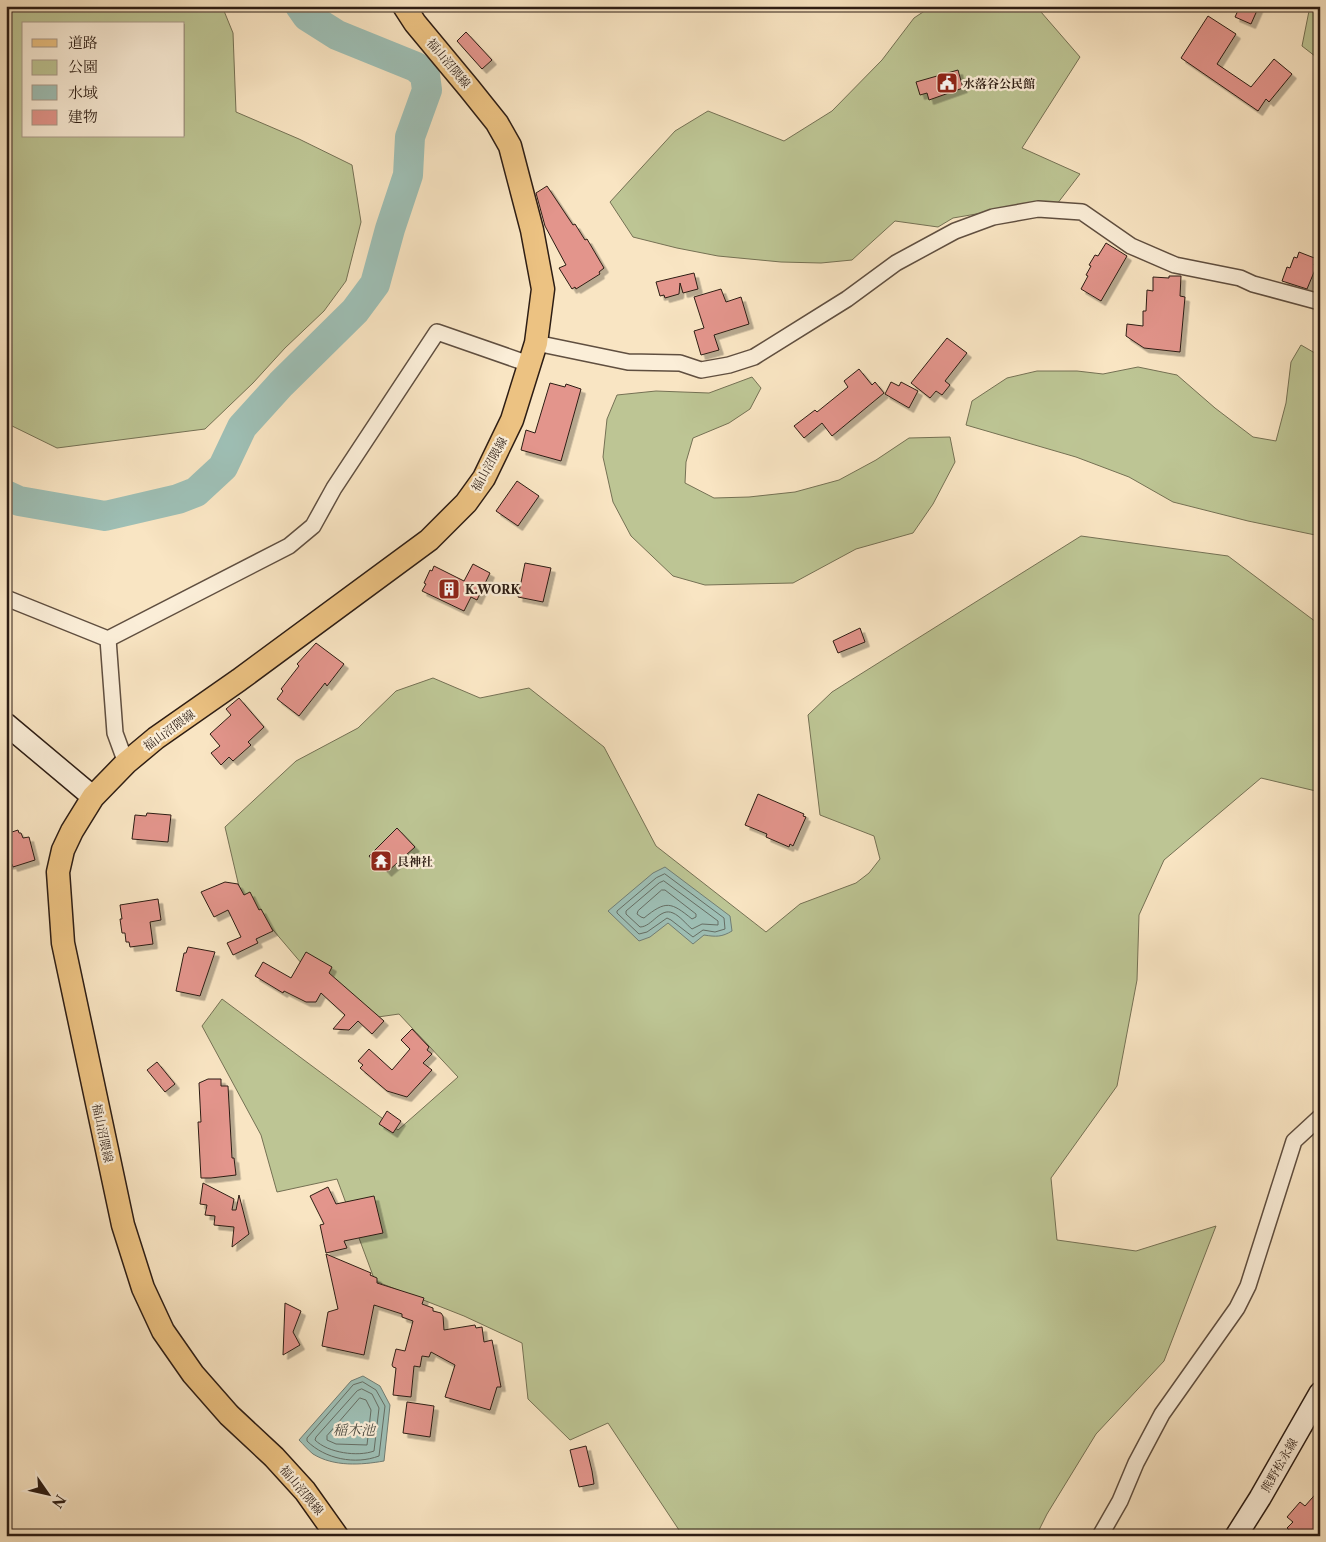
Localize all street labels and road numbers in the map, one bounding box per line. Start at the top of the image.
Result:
street label: 福山沼隈線 [424,35,474,91]
street label: 福山沼隈線 [468,434,510,494]
street label: 福山沼隈線 [140,706,198,754]
street label: 福山沼隈線 [89,1102,117,1164]
street label: 熊野松永線 [1258,1435,1300,1495]
street label: 福山沼隈線 [277,1462,327,1518]

